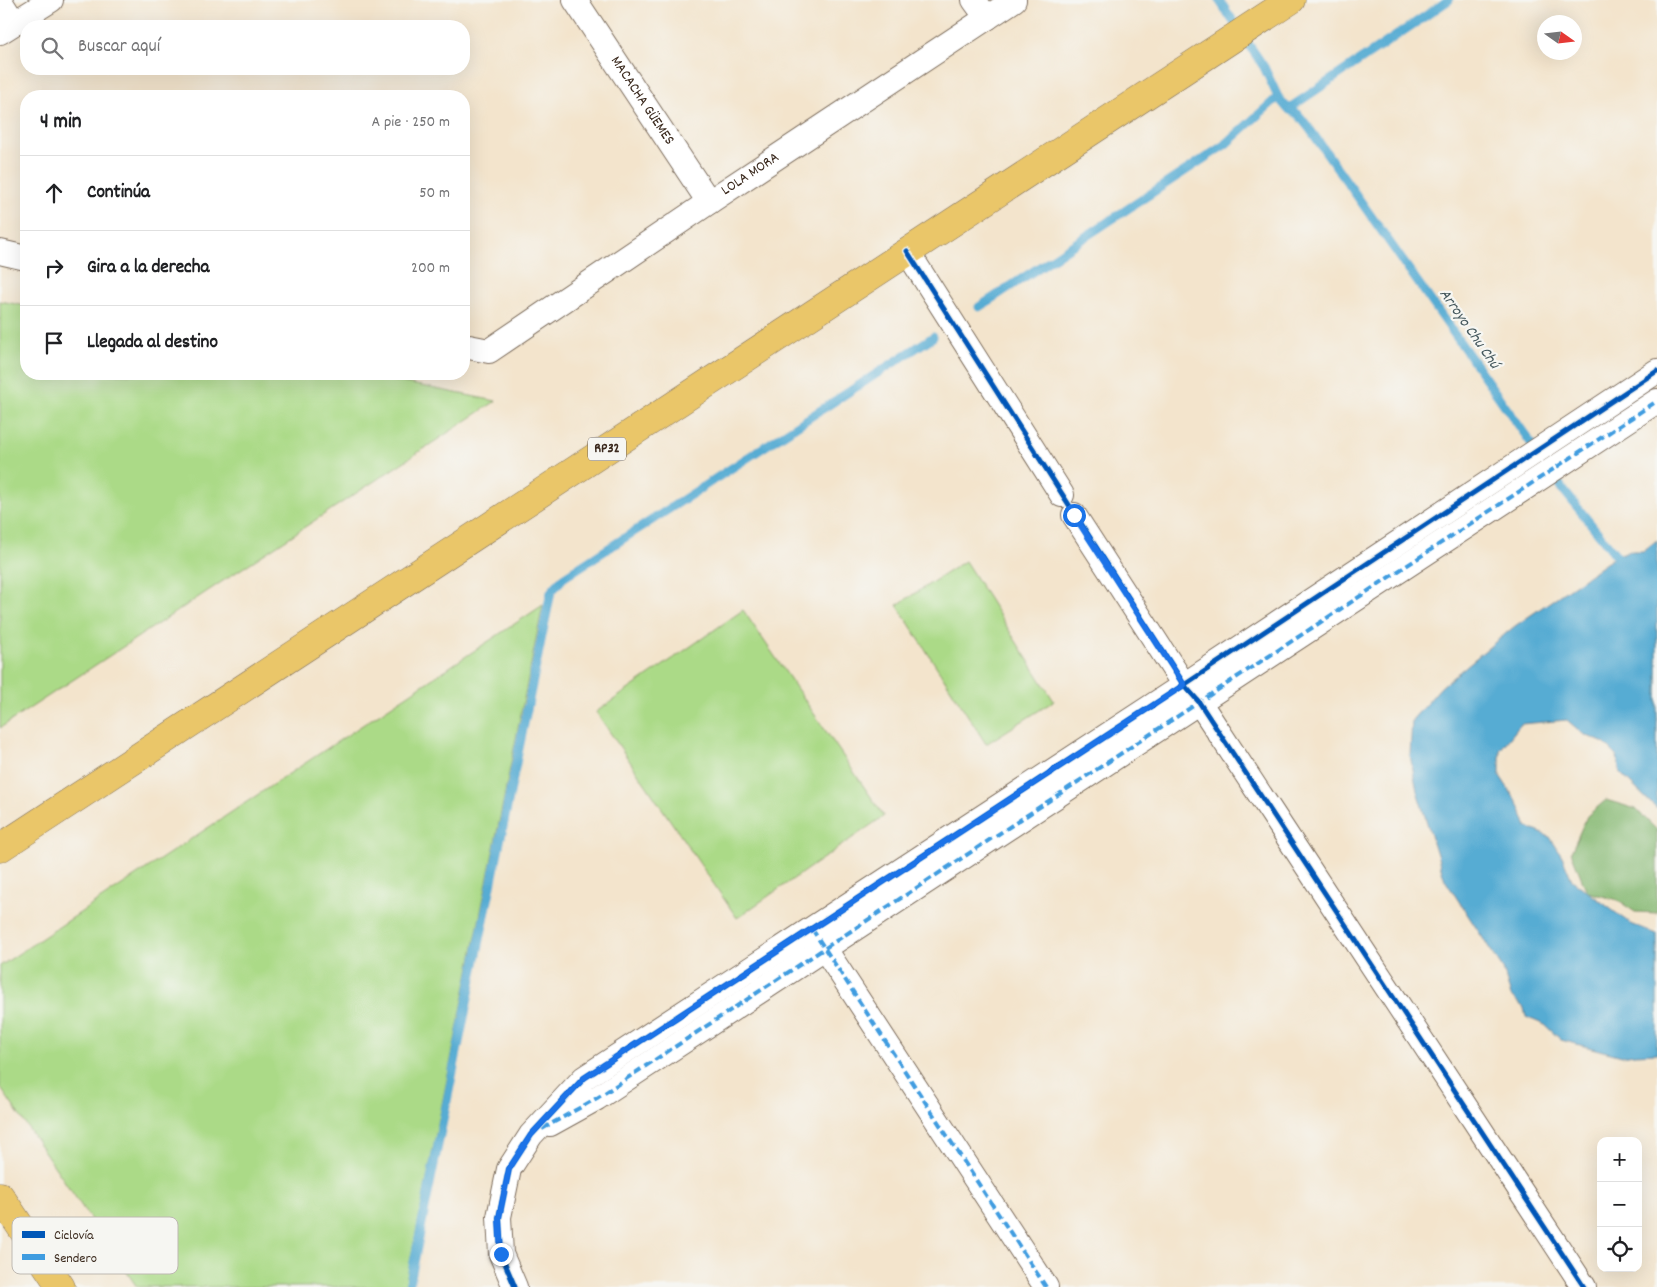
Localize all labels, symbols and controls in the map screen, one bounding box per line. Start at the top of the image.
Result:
north arrow [1537,15,1582,60]
search box [20,20,470,75]
icon: search [38,34,66,62]
text: Buscar aquí [78,34,160,61]
street label: MACACHA GÜEMES [604,52,679,150]
text: 4 min [40,108,82,138]
text: A pie · 250 m [371,111,450,134]
street label: LOLA MORA [717,147,784,202]
icon: ahead [40,179,68,207]
text: Continúa [87,180,150,207]
text: 50 m [419,182,450,205]
icon: right [40,254,68,282]
text: Gira a la derecha [87,255,209,282]
text: 200 m [411,257,450,280]
water label: Arroyo Chu Chú [1433,284,1506,375]
icon: arrive [40,329,68,357]
text: Llegada al destino [87,330,218,357]
road number: RP32 [588,438,626,460]
route start [1063,504,1086,527]
map controls [1597,1137,1642,1272]
button: + [1597,1137,1642,1182]
button: − [1597,1182,1642,1227]
legend [12,1217,178,1274]
text: Ciclovía [54,1226,94,1246]
button: locate [1597,1227,1642,1272]
route end [490,1243,513,1266]
text: Sendero [54,1249,97,1269]

